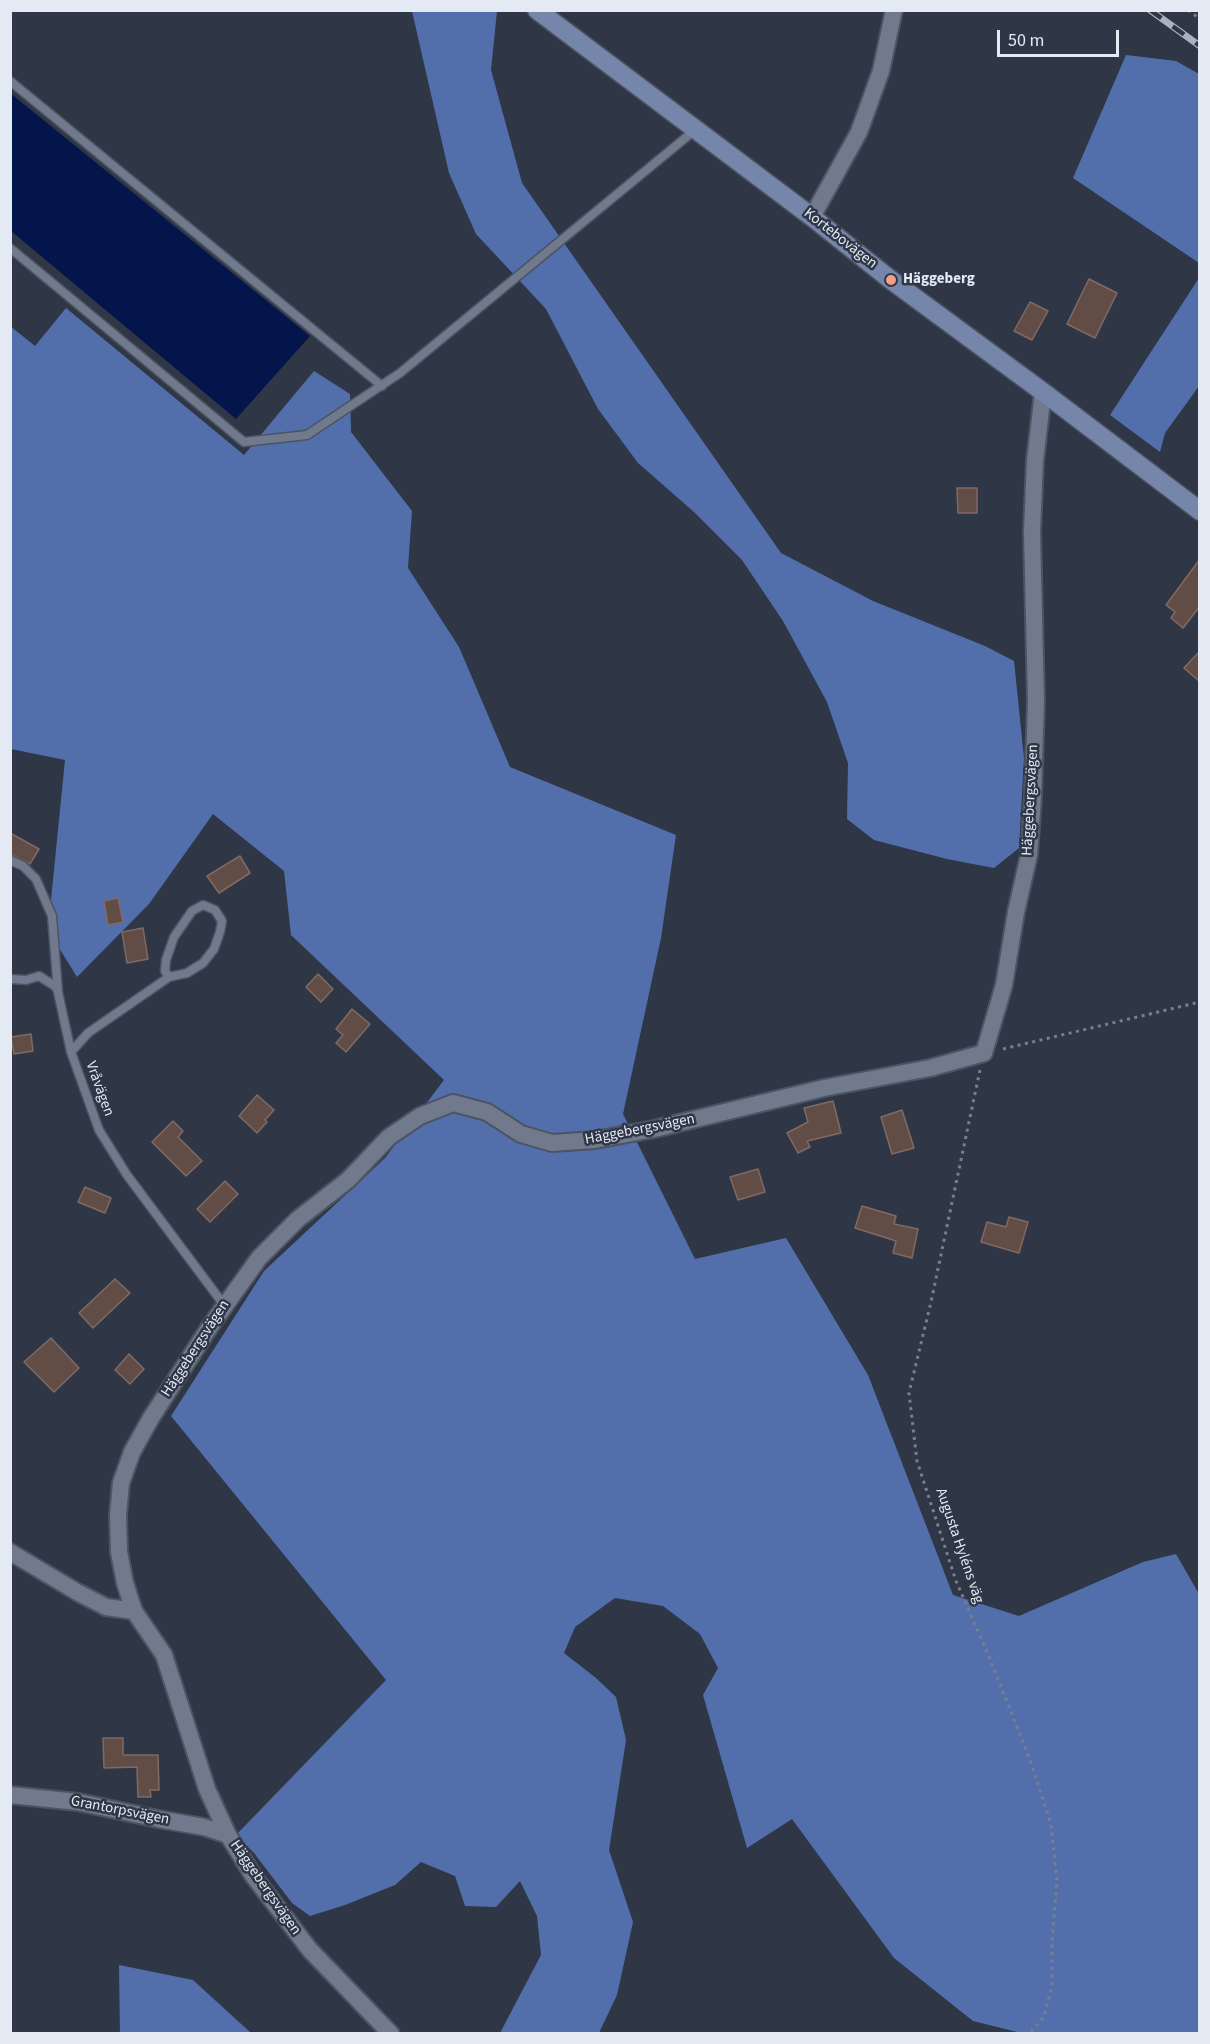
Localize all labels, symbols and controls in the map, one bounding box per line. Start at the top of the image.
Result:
scale bar [1000,18,1122,56]
text: 50 m [1008,28,1044,53]
street label: Kortebovägen [800,205,880,273]
place label: Häggeberg [903,271,975,289]
marker: Häggeberg [884,273,898,287]
street label: Häggebergsvägen [1019,744,1043,856]
street label: Vråvägen [81,1059,117,1119]
street label: Häggebergsvägen [584,1111,696,1149]
street label: Häggebergsvägen [158,1297,234,1401]
street label: Augusta Hyléns väg [931,1486,987,1606]
street label: Grantorpsvägen [69,1793,171,1829]
street label: Häggebergsvägen [226,1837,304,1939]

